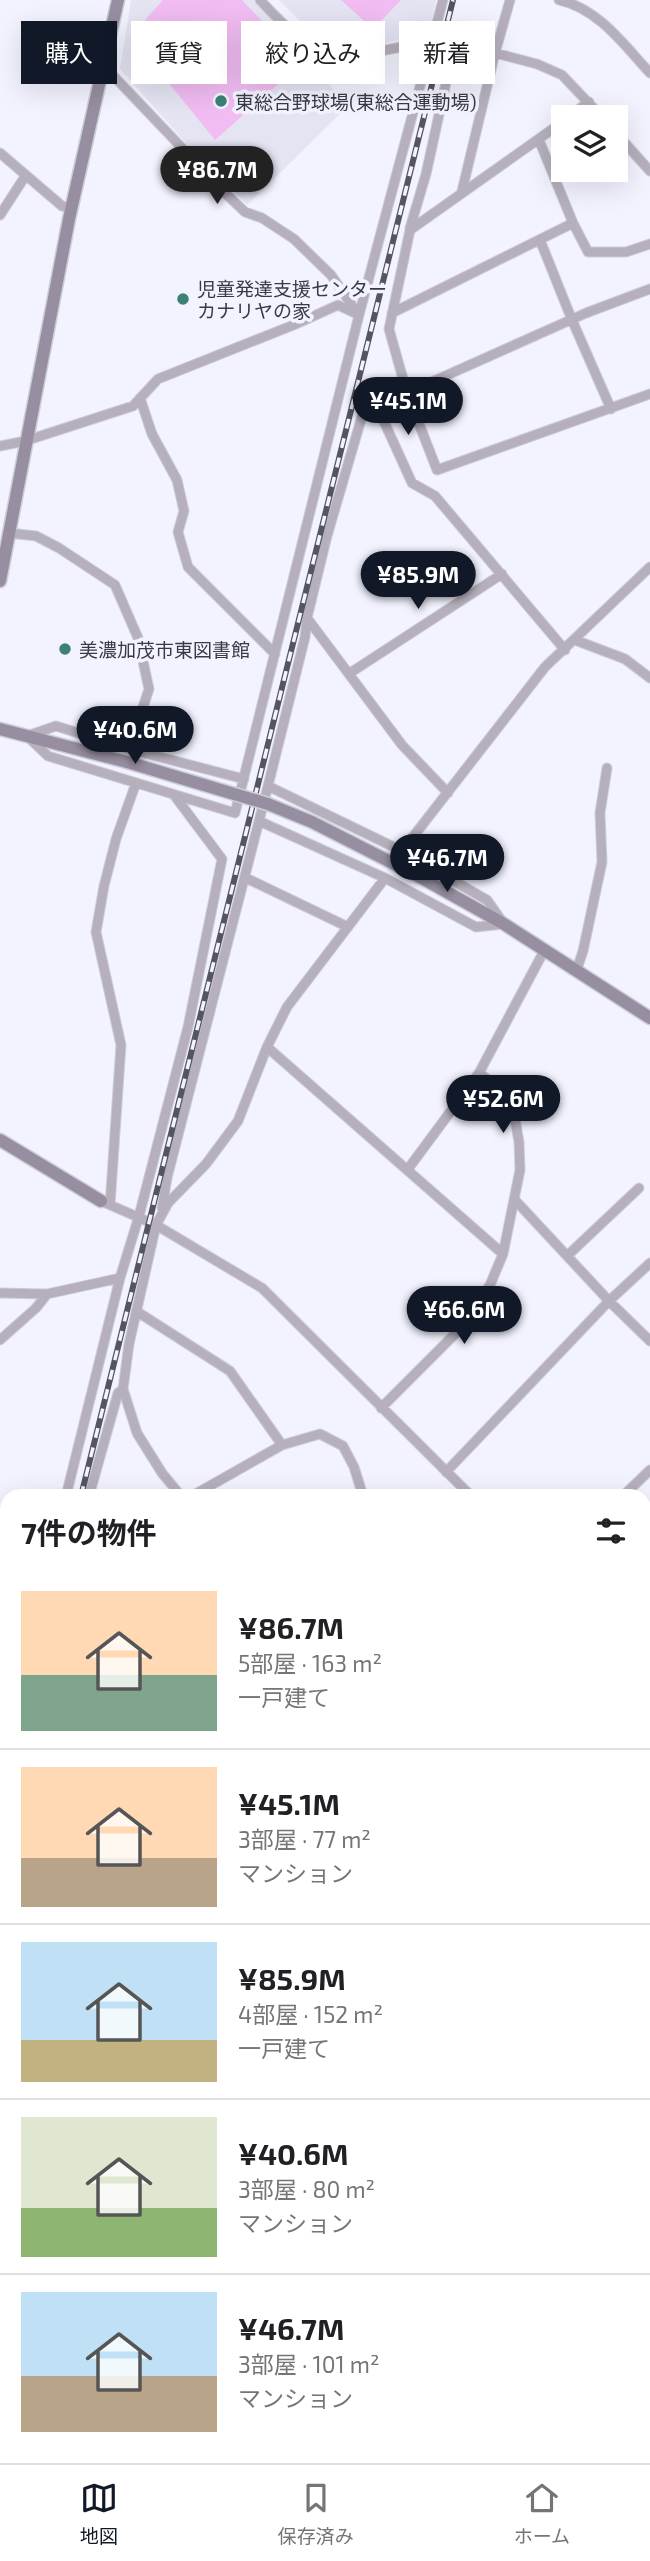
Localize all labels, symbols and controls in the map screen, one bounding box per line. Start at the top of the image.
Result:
chip: 購入 [21,21,117,84]
chip: 賃貸 [131,21,227,84]
chip: 絞り込み [241,21,385,84]
chip: 新着 [399,21,495,84]
place label: 東総合野球場(東総合運動場) [235,90,477,113]
marker: 東総合野球場(東総合運動場) [213,93,229,109]
map controls [551,105,628,182]
button: layers [551,105,628,182]
pin: ¥86.7M [160,146,274,206]
text: ¥86.7M [176,155,258,183]
place label: 児童発達支援センター カナリヤの家 [197,277,387,322]
marker: 児童発達支援センター カナリヤの家 [175,291,191,307]
pin: ¥45.1M [351,378,465,437]
text: ¥45.1M [369,386,447,414]
pin: ¥85.9M [361,552,475,611]
text: ¥85.9M [377,560,459,588]
place label: 美濃加茂市東図書館 [79,638,250,661]
marker: 美濃加茂市東図書館 [57,641,73,657]
pin: ¥40.6M [78,706,192,766]
text: ¥40.6M [93,715,177,743]
pin: ¥46.7M [390,834,504,894]
text: ¥46.7M [406,843,488,871]
pin: ¥52.6M [446,1076,560,1135]
text: ¥52.6M [462,1084,544,1112]
pin: ¥66.6M [407,1286,521,1346]
text: ¥66.6M [423,1295,505,1323]
icon: filters [592,1512,630,1550]
text: 7件の物件 [21,1514,157,1550]
text: ¥86.7M [238,1609,344,1645]
icon: home [77,1619,161,1703]
text: 5部屋 · 163 m² [238,1649,382,1677]
text: 一戸建て [238,1683,330,1711]
text: ¥45.1M [238,1785,340,1821]
icon: home [77,1795,161,1879]
text: 3部屋 · 77 m² [238,1825,371,1853]
text: マンション [238,1859,353,1887]
text: ¥85.9M [238,1960,346,1996]
icon: home [77,1970,161,2054]
text: 4部屋 · 152 m² [238,2000,383,2028]
text: 一戸建て [238,2034,330,2062]
text: ¥40.6M [238,2135,348,2171]
icon: home [77,2145,161,2229]
text: 3部屋 · 80 m² [238,2175,375,2203]
text: マンション [238,2209,353,2237]
text: ¥46.7M [238,2310,344,2346]
icon: home [77,2320,161,2404]
text: 3部屋 · 101 m² [238,2350,379,2378]
text: マンション [238,2384,353,2412]
tab: 地図 [80,2479,118,2548]
tab: 保存済み [278,2479,354,2548]
tab: ホーム [514,2479,570,2548]

